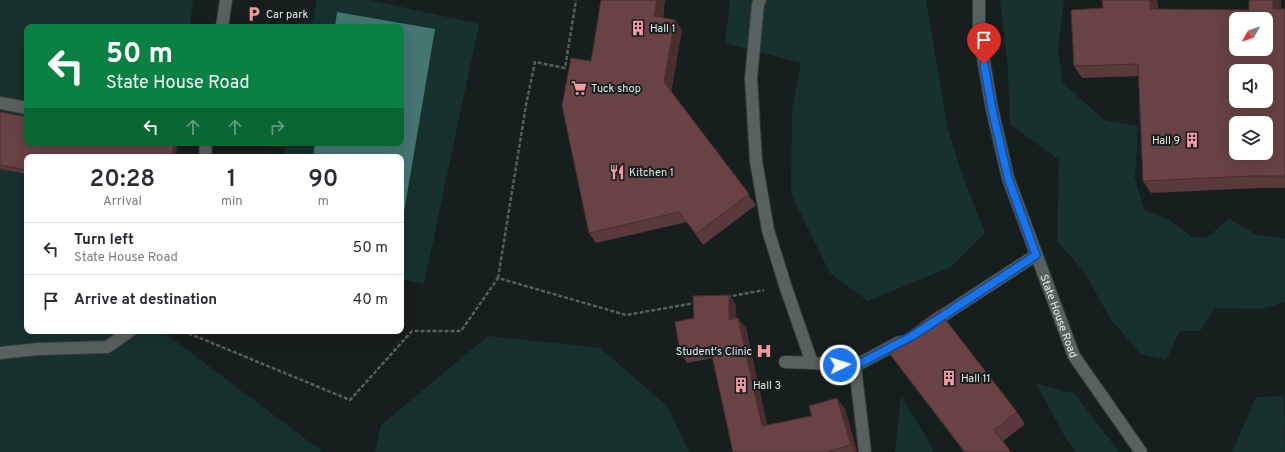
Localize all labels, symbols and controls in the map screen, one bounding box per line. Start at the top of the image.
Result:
parking icon: Car park [245,5,263,23]
place label: Car park [266,8,308,22]
north arrow [1229,12,1273,56]
map controls [1229,12,1273,160]
building icon: Hall 1 [629,19,647,37]
place label: Hall 1 [650,22,676,36]
pin [967,23,1001,64]
icon: arrive [973,29,995,51]
text: 50 m [106,37,173,73]
icon: left [40,40,92,92]
button: sound [1229,64,1273,108]
text: State House Road [106,72,250,95]
supermarket icon: Tuck shop [570,79,588,97]
place label: Tuck shop [591,82,641,96]
icon: left [140,116,162,138]
icon: ahead [182,116,204,138]
icon: ahead [224,116,246,138]
icon: right [266,116,288,138]
button: layers [1229,116,1273,160]
building icon: Hall 9 [1183,131,1201,149]
place label: Hall 9 [1152,134,1180,148]
restaurant icon: Kitchen 1 [608,163,626,181]
text: 20:28 [90,165,155,195]
text: 1 [227,165,236,195]
text: 90 [308,165,338,195]
place label: Kitchen 1 [629,166,674,180]
text: Arrival [103,194,142,210]
text: min [221,194,243,210]
text: m [318,194,329,210]
text: Turn left [74,231,134,250]
icon: left [40,238,62,260]
text: 50 m [353,239,388,258]
text: State House Road [74,250,178,266]
street label: State House Road [1036,273,1080,360]
icon: arrive [40,290,62,312]
text: Arrive at destination [74,291,217,310]
text: 40 m [353,291,388,310]
hospital icon: Student's Clinic [755,342,773,360]
position arrow [819,344,861,386]
place label: Student's Clinic [676,345,752,359]
building icon: Hall 11 [940,369,958,387]
place label: Hall 11 [961,372,991,386]
building icon: Hall 3 [732,376,750,394]
place label: Hall 3 [753,379,781,393]

